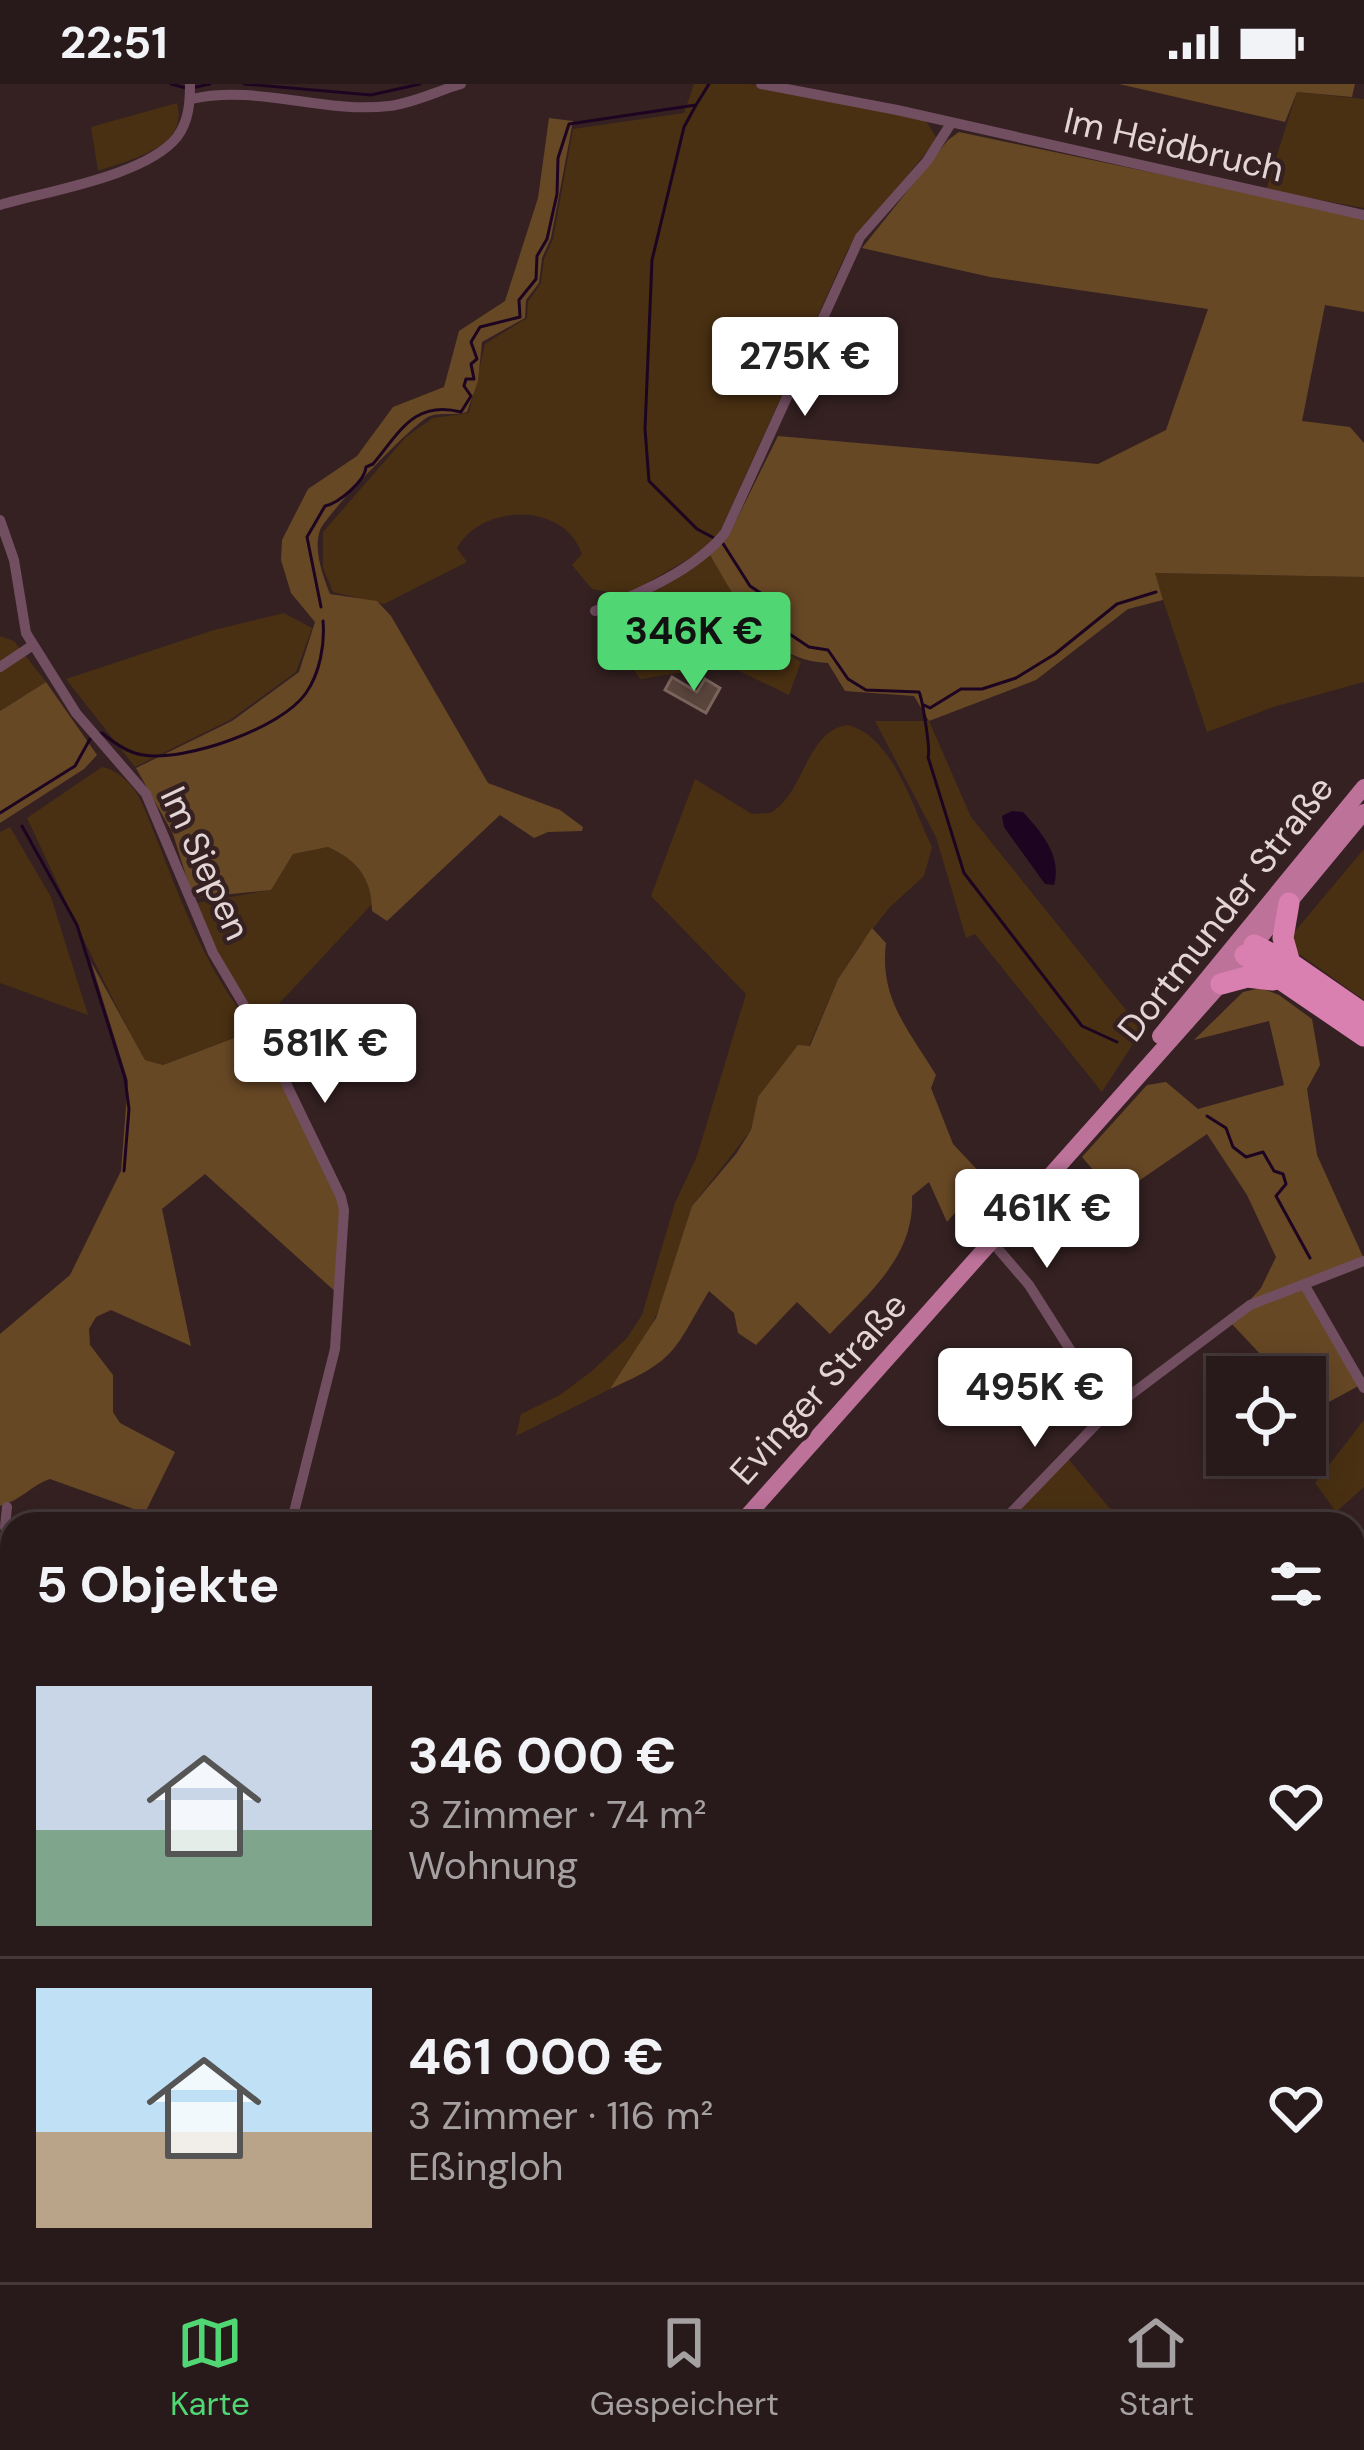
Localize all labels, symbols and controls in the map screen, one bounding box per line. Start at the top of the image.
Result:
text: 22:51 [60,13,168,72]
street label: Im Heidbruch [1059,96,1288,193]
pin: 275K € [707,317,903,419]
text: 275K € [739,330,871,381]
pin: 346K € [596,592,792,694]
text: 346K € [624,605,764,656]
street label: Dortmunder Straße [1107,766,1344,1051]
street label: Im Siepen [150,779,261,947]
pin: 581K € [227,1004,423,1106]
text: 581K € [261,1017,389,1068]
pin: 461K € [949,1169,1145,1271]
text: 461K € [982,1182,1112,1233]
street label: Evinger Straße [720,1282,917,1494]
pin: 495K € [937,1348,1133,1450]
map controls [1206,1356,1326,1476]
button: locate [1206,1356,1326,1476]
text: 495K € [965,1361,1105,1412]
text: 5 Objekte [36,1551,279,1618]
icon: filters [1263,1551,1329,1617]
text: 346 000 € [408,1722,676,1789]
icon: home [132,1734,276,1878]
icon: heart [1263,1773,1329,1839]
text: 3 Zimmer · 74 m² [408,1789,707,1840]
text: Wohnung [408,1840,578,1891]
text: 461 000 € [408,2023,664,2090]
icon: home [132,2036,276,2180]
icon: heart [1263,2075,1329,2141]
text: 3 Zimmer · 116 m² [408,2090,713,2141]
text: Eßingloh [408,2141,564,2192]
tab: Karte [170,2310,250,2425]
tab: Gespeichert [590,2310,779,2425]
tab: Start [1119,2310,1194,2425]

